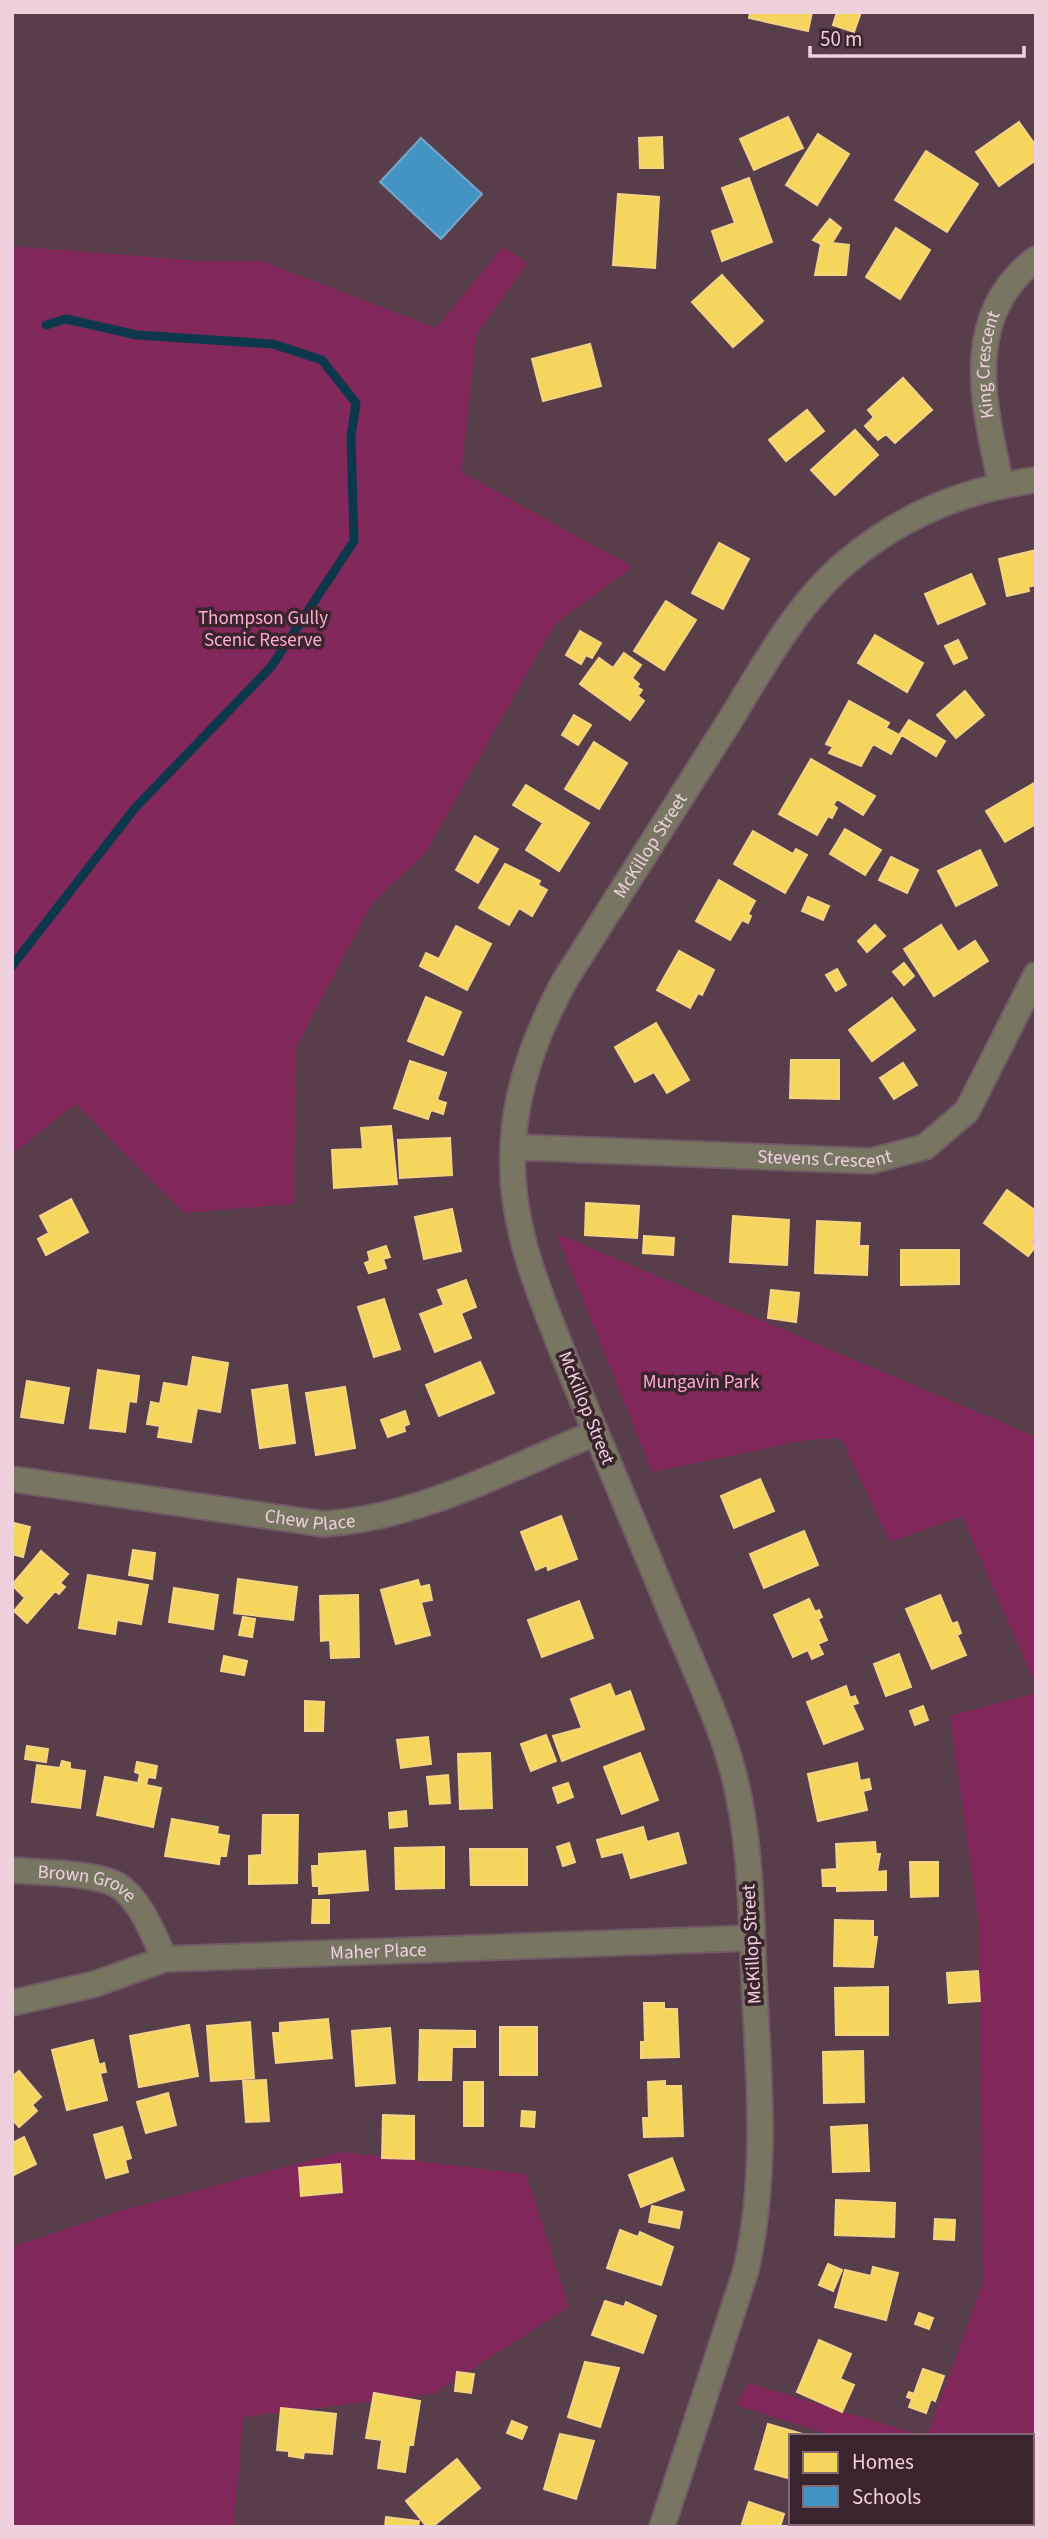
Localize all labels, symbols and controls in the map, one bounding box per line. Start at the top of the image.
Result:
scale bar [810,14,1024,58]
text: 50 m [820,24,862,54]
street label: King Crescent [970,306,1007,421]
park label: Thompson Gully Scenic Reserve [198,605,328,654]
street label: McKillop Street [607,787,694,904]
street label: Stevens Crescent [757,1142,896,1175]
street label: McKillop Street [551,1347,621,1469]
park label: Mungavin Park [643,1369,760,1396]
street label: Chew Place [263,1502,357,1537]
street label: Brown Grove [37,1858,143,1908]
street label: McKillop Street [735,1883,769,2005]
street label: Maher Place [330,1936,427,1967]
legend [789,2434,1034,2525]
text: Homes [852,2447,914,2477]
text: Schools [852,2482,921,2512]

